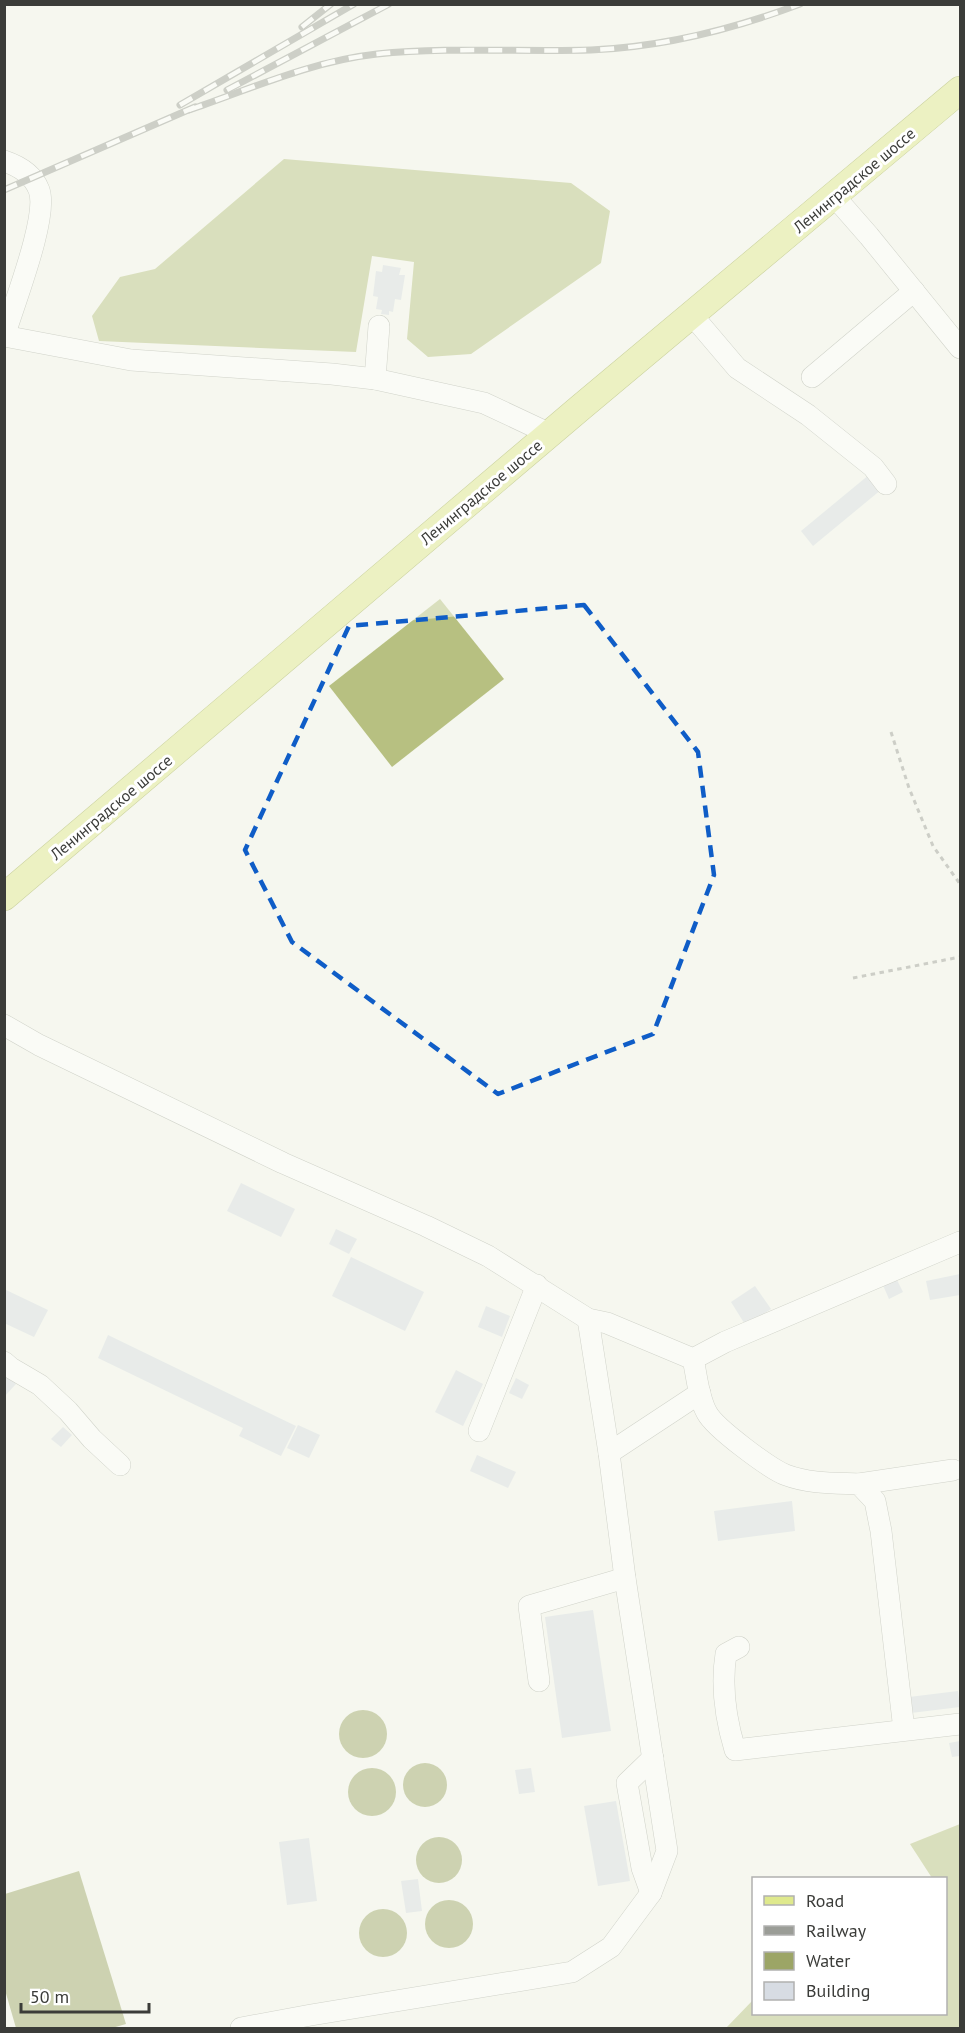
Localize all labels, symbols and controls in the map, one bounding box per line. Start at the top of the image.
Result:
street label: Ленинградское шоссе [788,123,919,238]
street label: Ленинградское шоссе [415,435,546,550]
street label: Ленинградское шоссе [45,750,176,865]
legend [752,1877,947,2015]
text: Road [806,1889,844,1912]
text: Railway [806,1919,867,1942]
text: Water [806,1949,850,1972]
scale bar [21,1976,148,2014]
text: Building [806,1979,870,2002]
text: 50 m [30,1985,69,2008]

